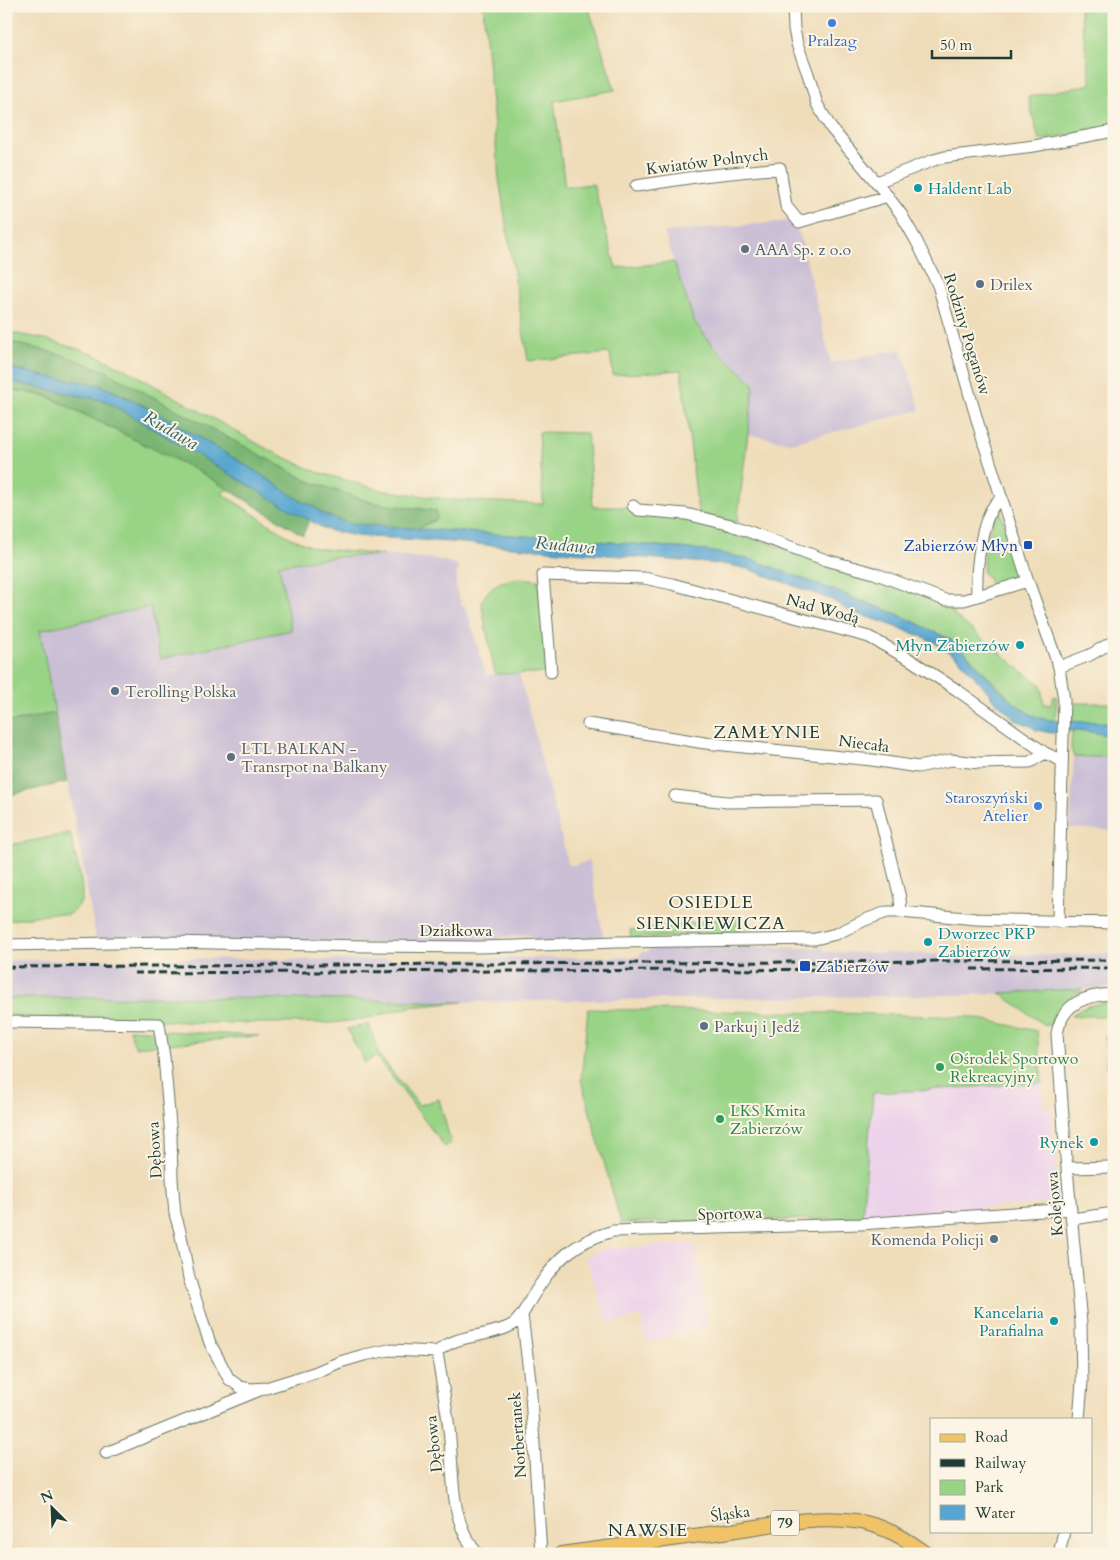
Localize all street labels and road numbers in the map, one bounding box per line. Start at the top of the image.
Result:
street label: Kwiatów Polnych [645,144,770,180]
street label: Rodziny Poganów [938,271,996,398]
street label: Nad Wodą [784,589,862,629]
street label: Niecała [837,730,891,758]
street label: Działkowa [420,920,493,942]
street label: Dębowa [143,1121,167,1179]
street label: Kolejowa [1041,1171,1069,1237]
street label: Sportowa [697,1202,763,1226]
street label: Norbertanek [504,1390,532,1479]
street label: Dębowa [420,1414,448,1474]
street label: Śląska [709,1500,751,1528]
road number: 79 [771,1510,799,1536]

